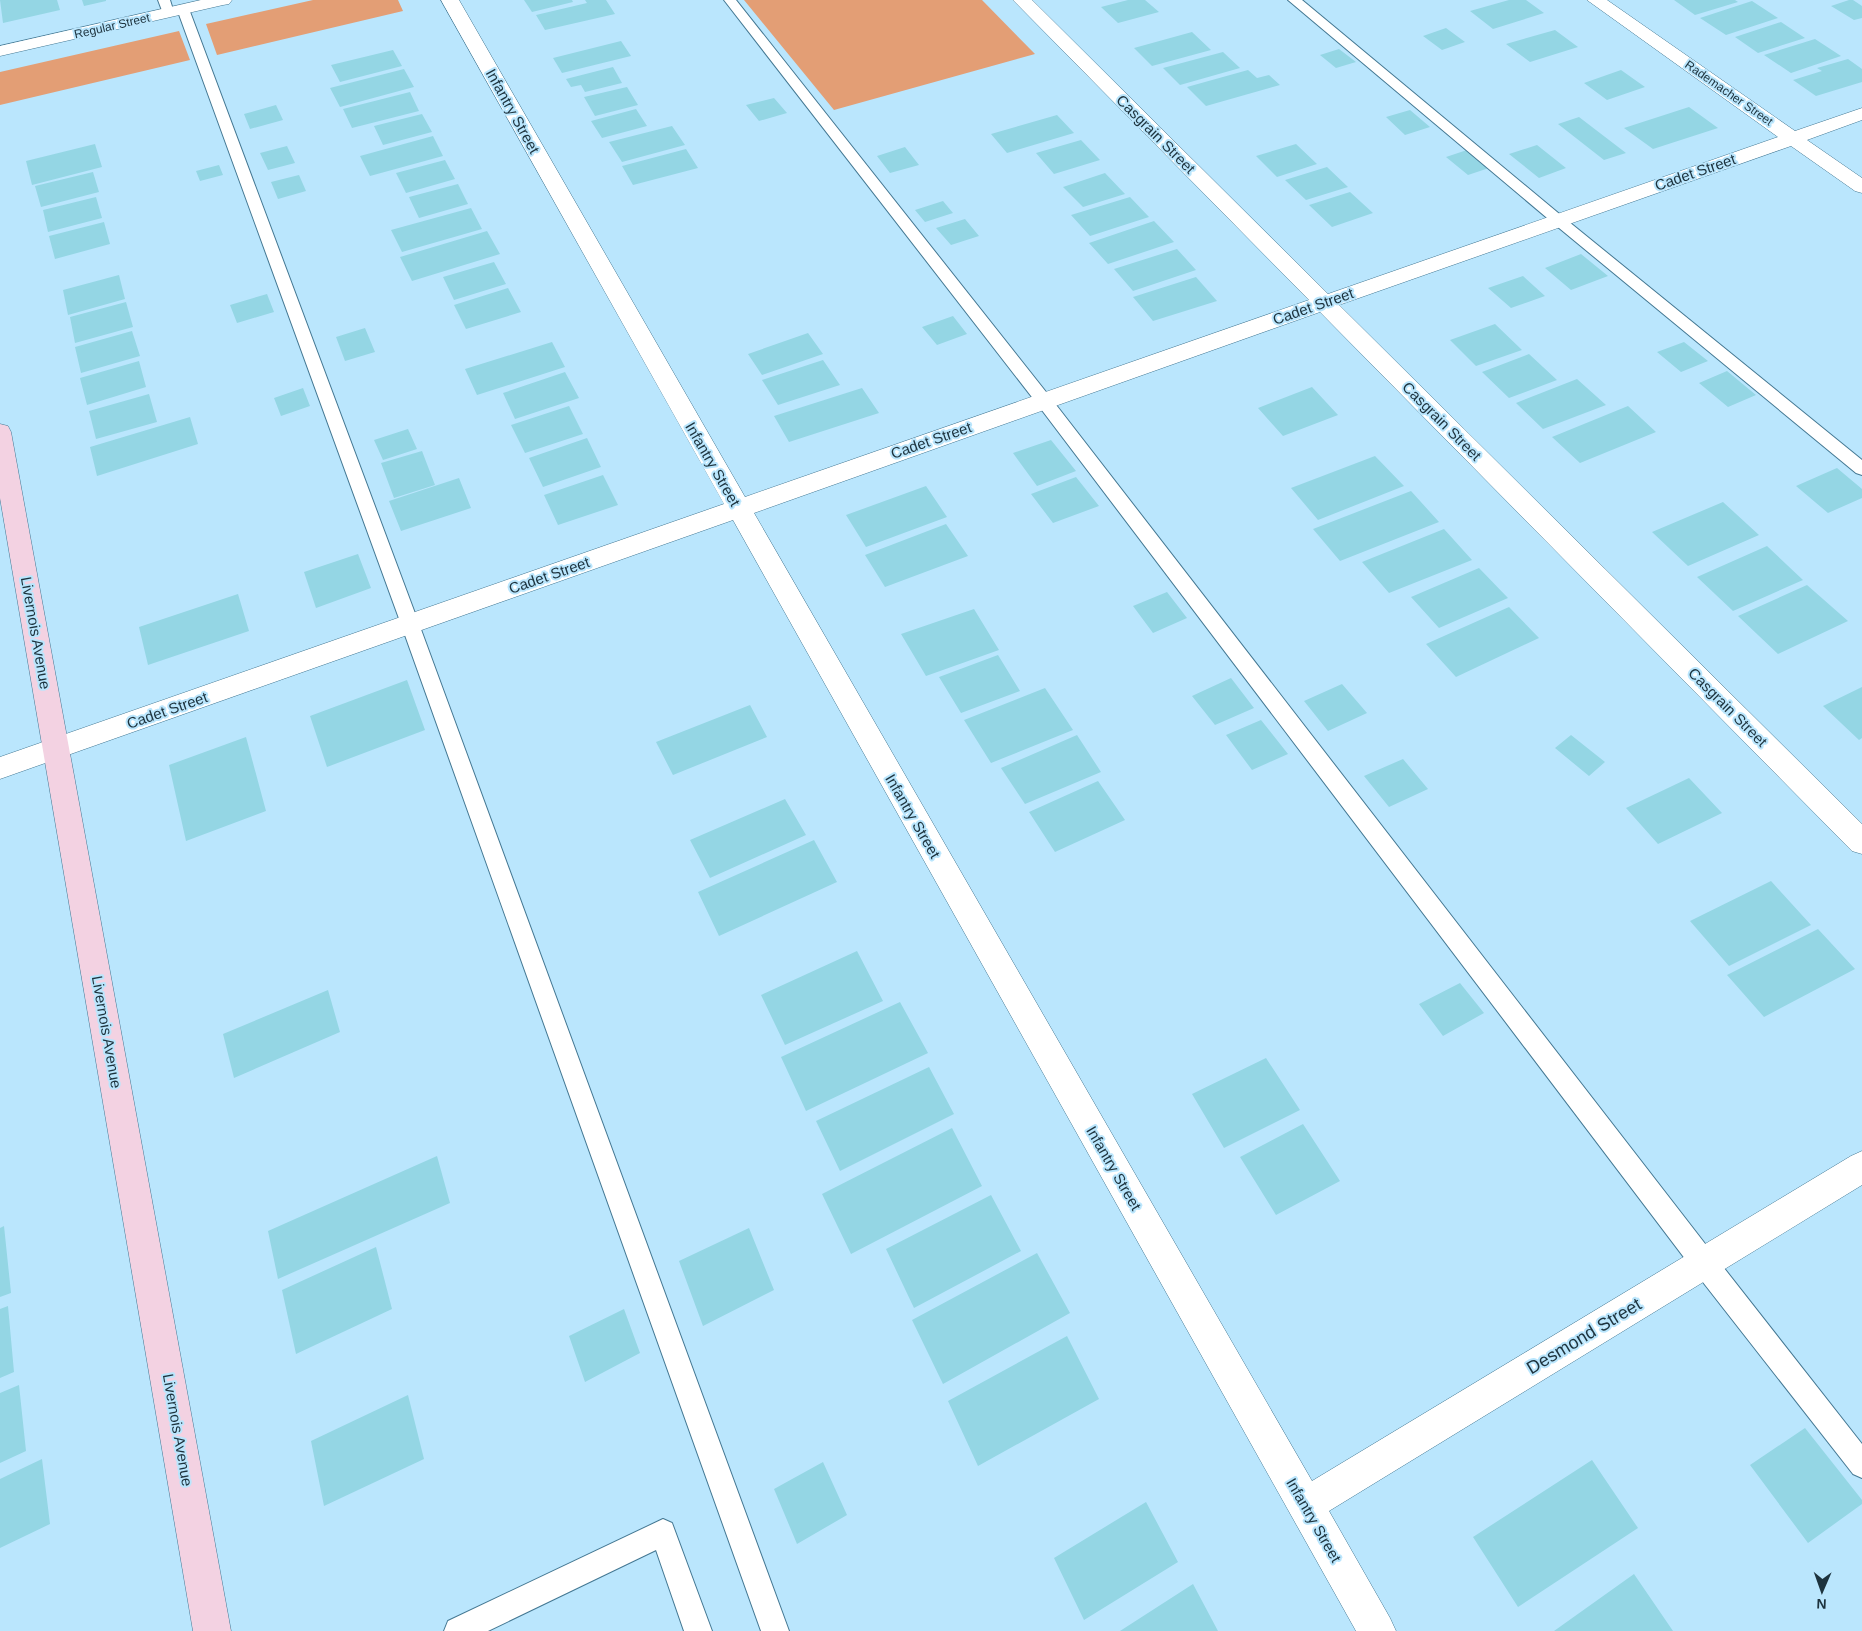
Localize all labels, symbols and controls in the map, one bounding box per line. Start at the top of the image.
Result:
street label: Regular Street [73,10,152,42]
street label: Rademacher Street [1682,57,1776,129]
street label: Infantry Street [483,66,544,157]
street label: Casgrain Street [1113,91,1199,177]
street label: Cadet Street [1652,150,1738,194]
street label: Cadet Street [1270,284,1356,328]
street label: Casgrain Street [1399,378,1485,464]
street label: Cadet Street [888,418,974,462]
street label: Infantry Street [682,419,744,510]
street label: Cadet Street [506,553,592,597]
street label: Livernois Avenue [18,575,54,691]
street label: Casgrain Street [1685,664,1771,750]
street label: Cadet Street [124,688,210,732]
street label: Infantry Street [882,771,944,862]
street label: Livernois Avenue [89,974,125,1090]
street label: Infantry Street [1083,1123,1145,1214]
street label: Desmond Street [1523,1294,1645,1378]
street label: Livernois Avenue [160,1372,196,1488]
street label: Infantry Street [1283,1475,1345,1566]
north arrow [1797,1566,1847,1616]
text: N [1816,1596,1827,1612]

